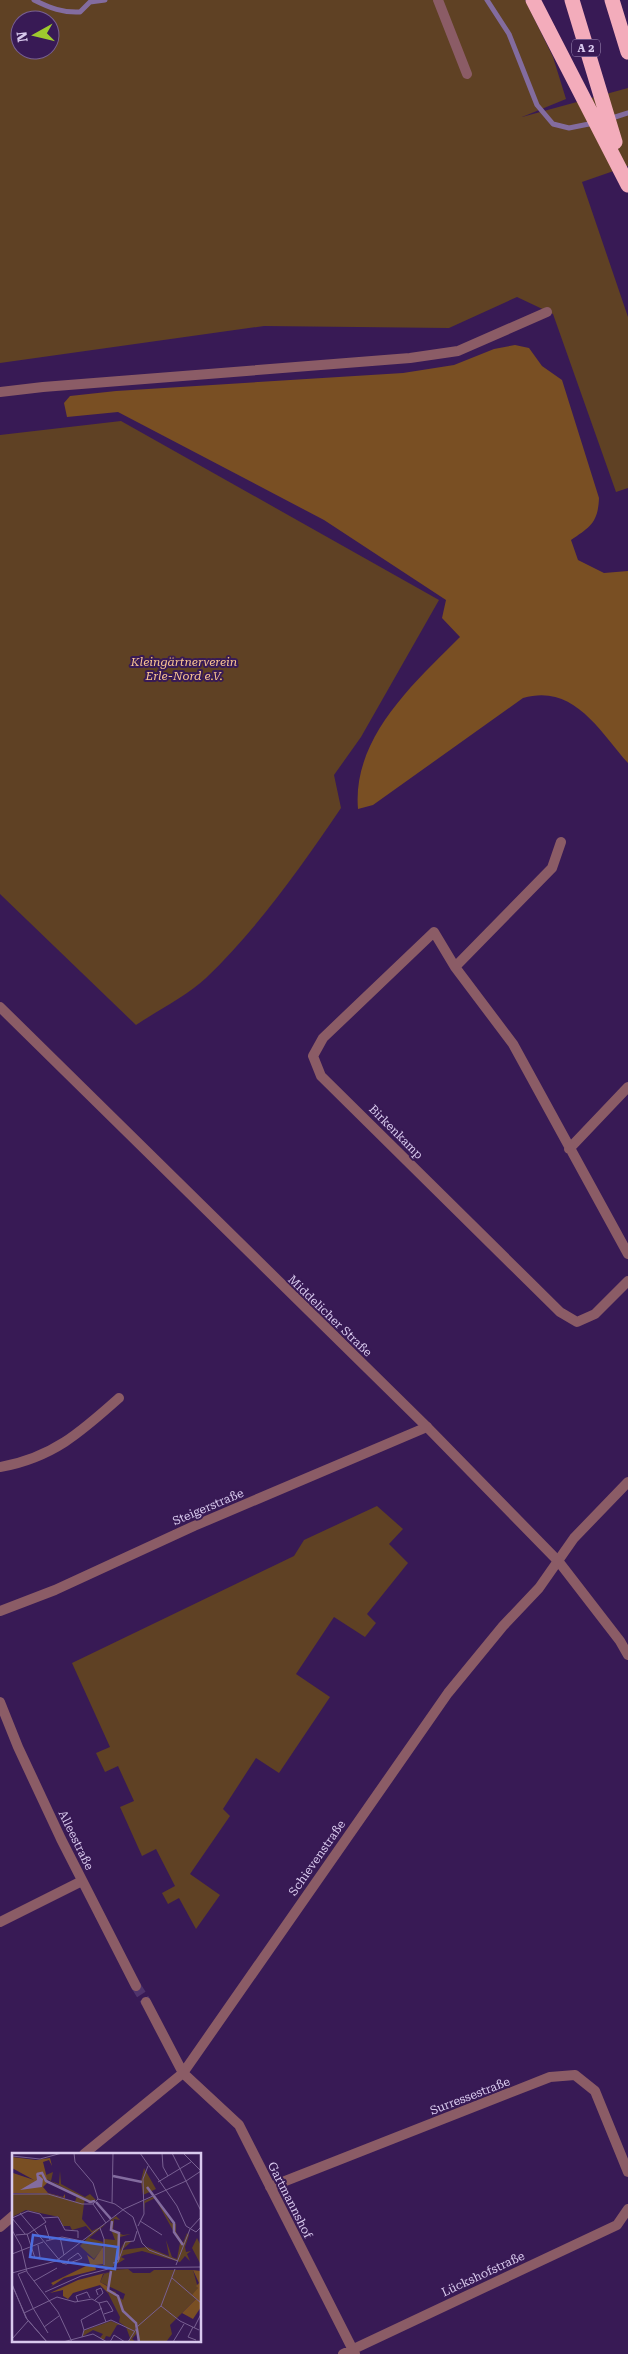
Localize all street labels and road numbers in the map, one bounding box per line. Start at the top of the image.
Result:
road number: A 2 [572,40,600,56]
street label: Birkenkamp [366,1102,426,1162]
street label: Middelicher Straße [285,1272,375,1360]
street label: Steigerstraße [170,1486,246,1528]
street label: Alleestraße [56,1808,97,1873]
street label: Schievenstraße [286,1817,348,1898]
street label: Surressestraße [428,2074,512,2118]
street label: Gartmannshof [265,2159,315,2241]
street label: Lückshofstraße [439,2248,527,2299]

